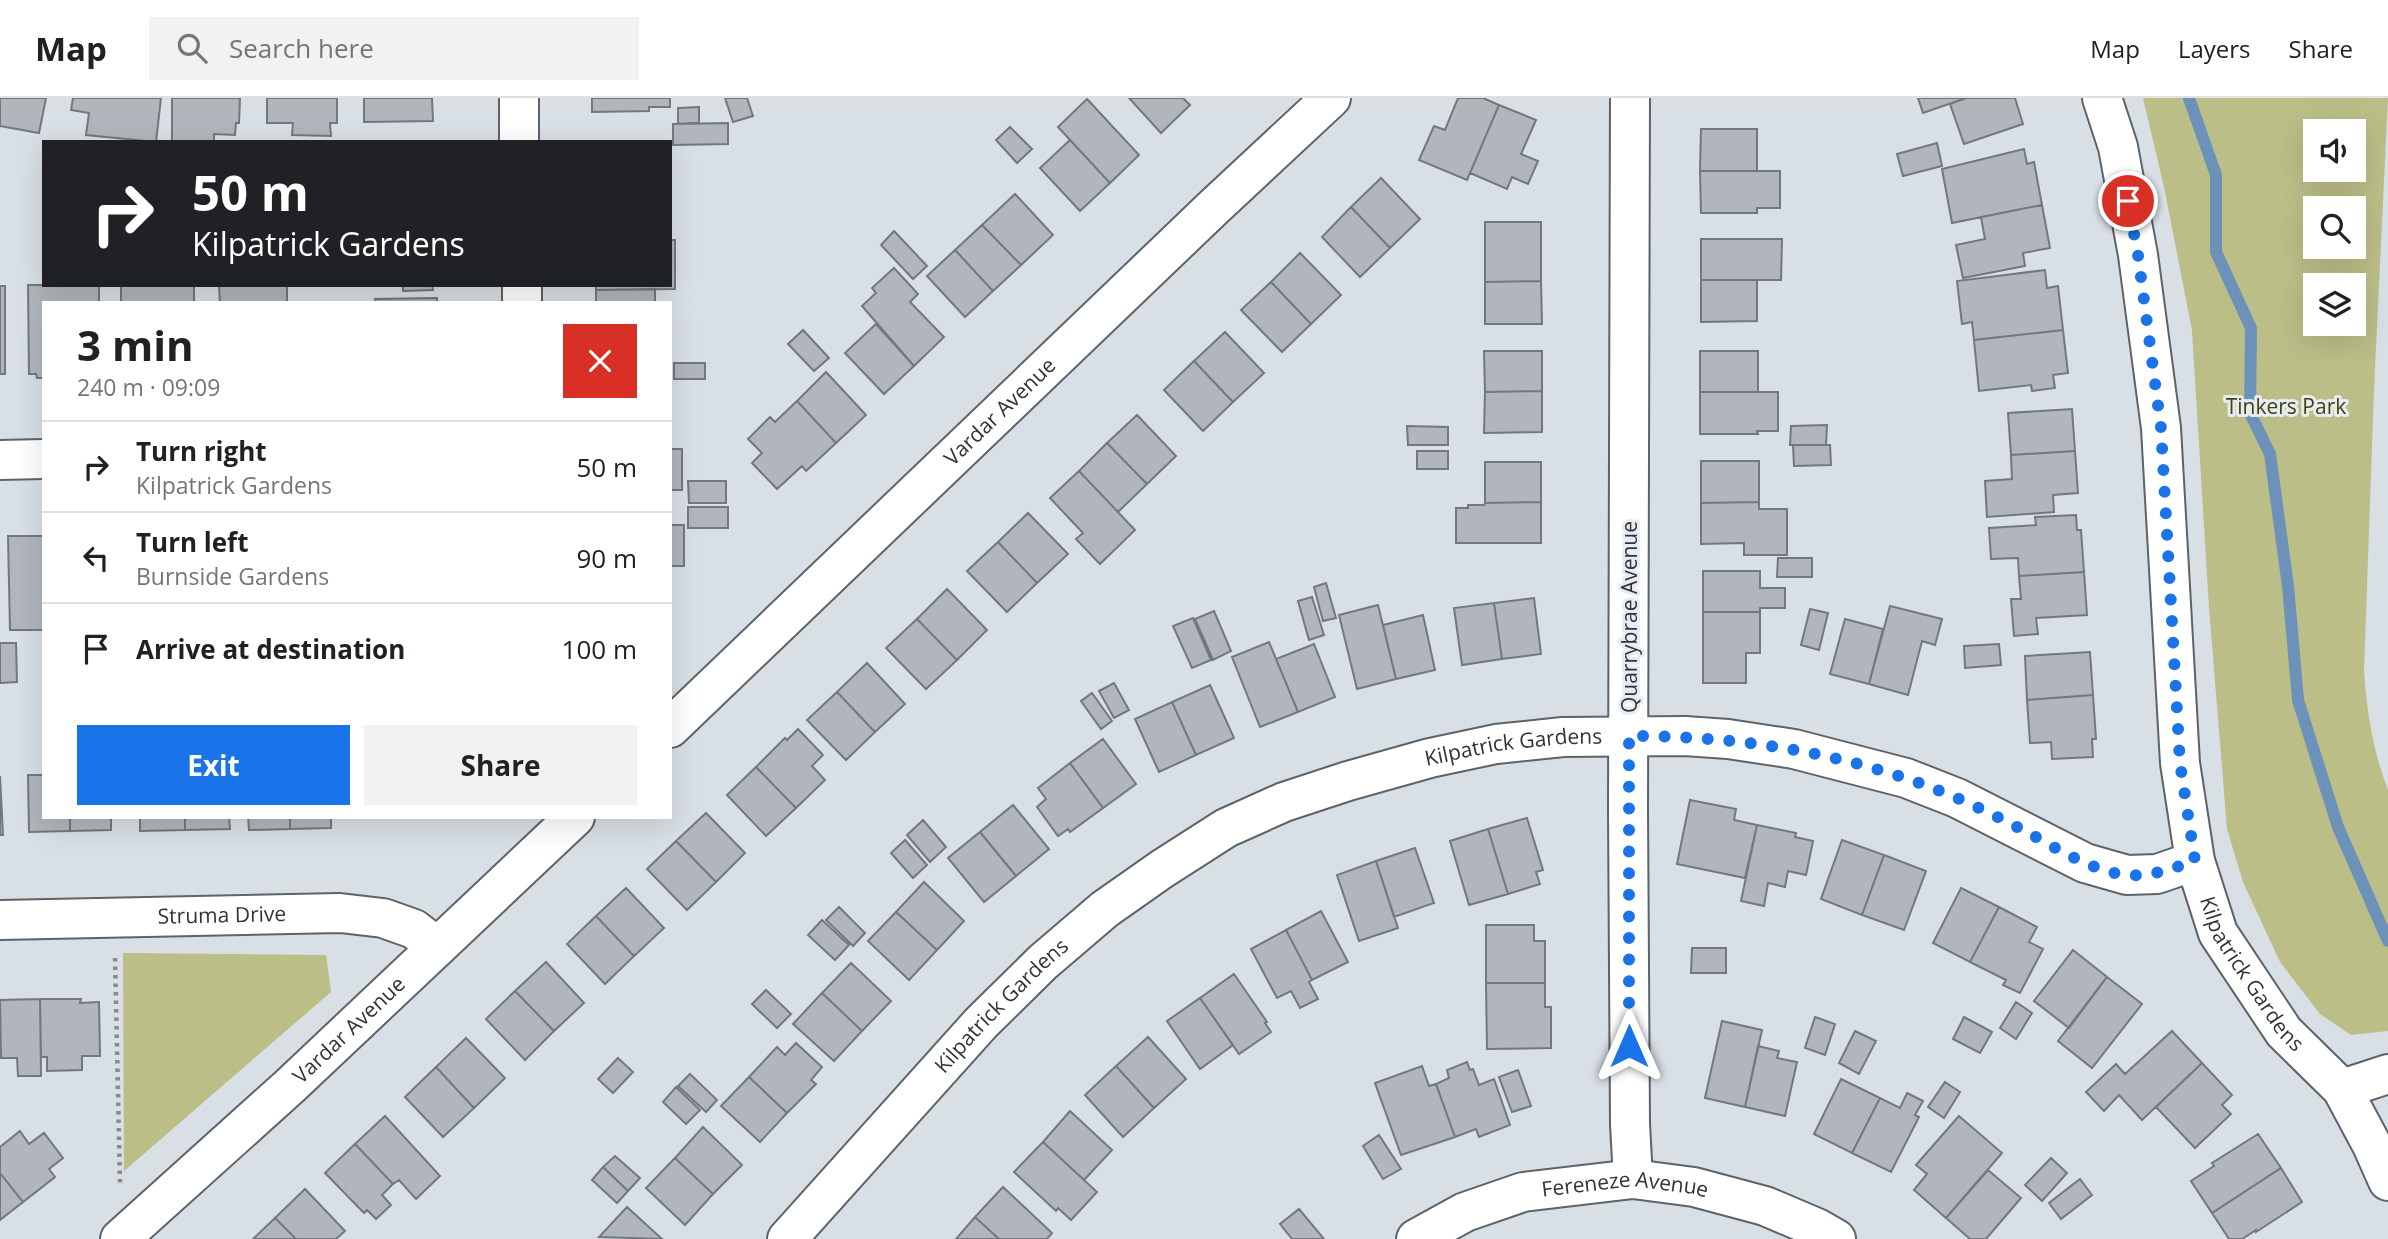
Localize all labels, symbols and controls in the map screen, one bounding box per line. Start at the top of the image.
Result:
search box [149,17,639,80]
text: Map [35,26,107,71]
icon: search [173,29,211,67]
text: Search here [229,30,374,66]
text: Map [2090,32,2140,65]
text: Layers [2178,32,2251,65]
text: Share [2289,32,2353,65]
map controls [2303,119,2366,336]
button: sound [2303,119,2366,182]
text: 50 m [192,159,309,225]
icon: right [77,168,168,259]
pin [2098,171,2158,231]
icon: arrive [2109,182,2147,220]
button: search [2303,196,2366,259]
text: Kilpatrick Gardens [192,222,465,265]
button: layers [2303,273,2366,336]
text: 3 min [77,316,194,373]
button: close [563,324,637,398]
street label: Vardar Avenue [937,351,1061,471]
text: 240 m · 09:09 [77,371,220,403]
park label: Tinkers Park [2226,392,2346,420]
text: Turn right [136,433,267,469]
icon: right [77,448,115,486]
text: 50 m [576,449,637,485]
text: Kilpatrick Gardens [136,469,332,501]
street label: Quarrybrae Avenue [1615,521,1643,713]
text: Turn left [136,524,248,560]
icon: left [77,539,115,577]
text: 90 m [576,540,637,576]
text: Burnside Gardens [136,560,329,592]
icon: arrive [77,630,115,668]
text: Arrive at destination [136,631,405,667]
text: 100 m [562,631,637,667]
street label: Kilpatrick Gardens [1422,722,1602,772]
button: Exit [77,725,350,805]
button: Share [364,725,637,805]
street label: Kilpatrick Gardens [2194,893,2310,1057]
street label: Struma Drive [157,899,286,930]
street label: Kilpatrick Gardens [928,932,1074,1078]
street label: Vardar Avenue [286,970,411,1089]
position arrow [1592,1009,1666,1083]
street label: Fereneze Avenue [1540,1164,1712,1203]

